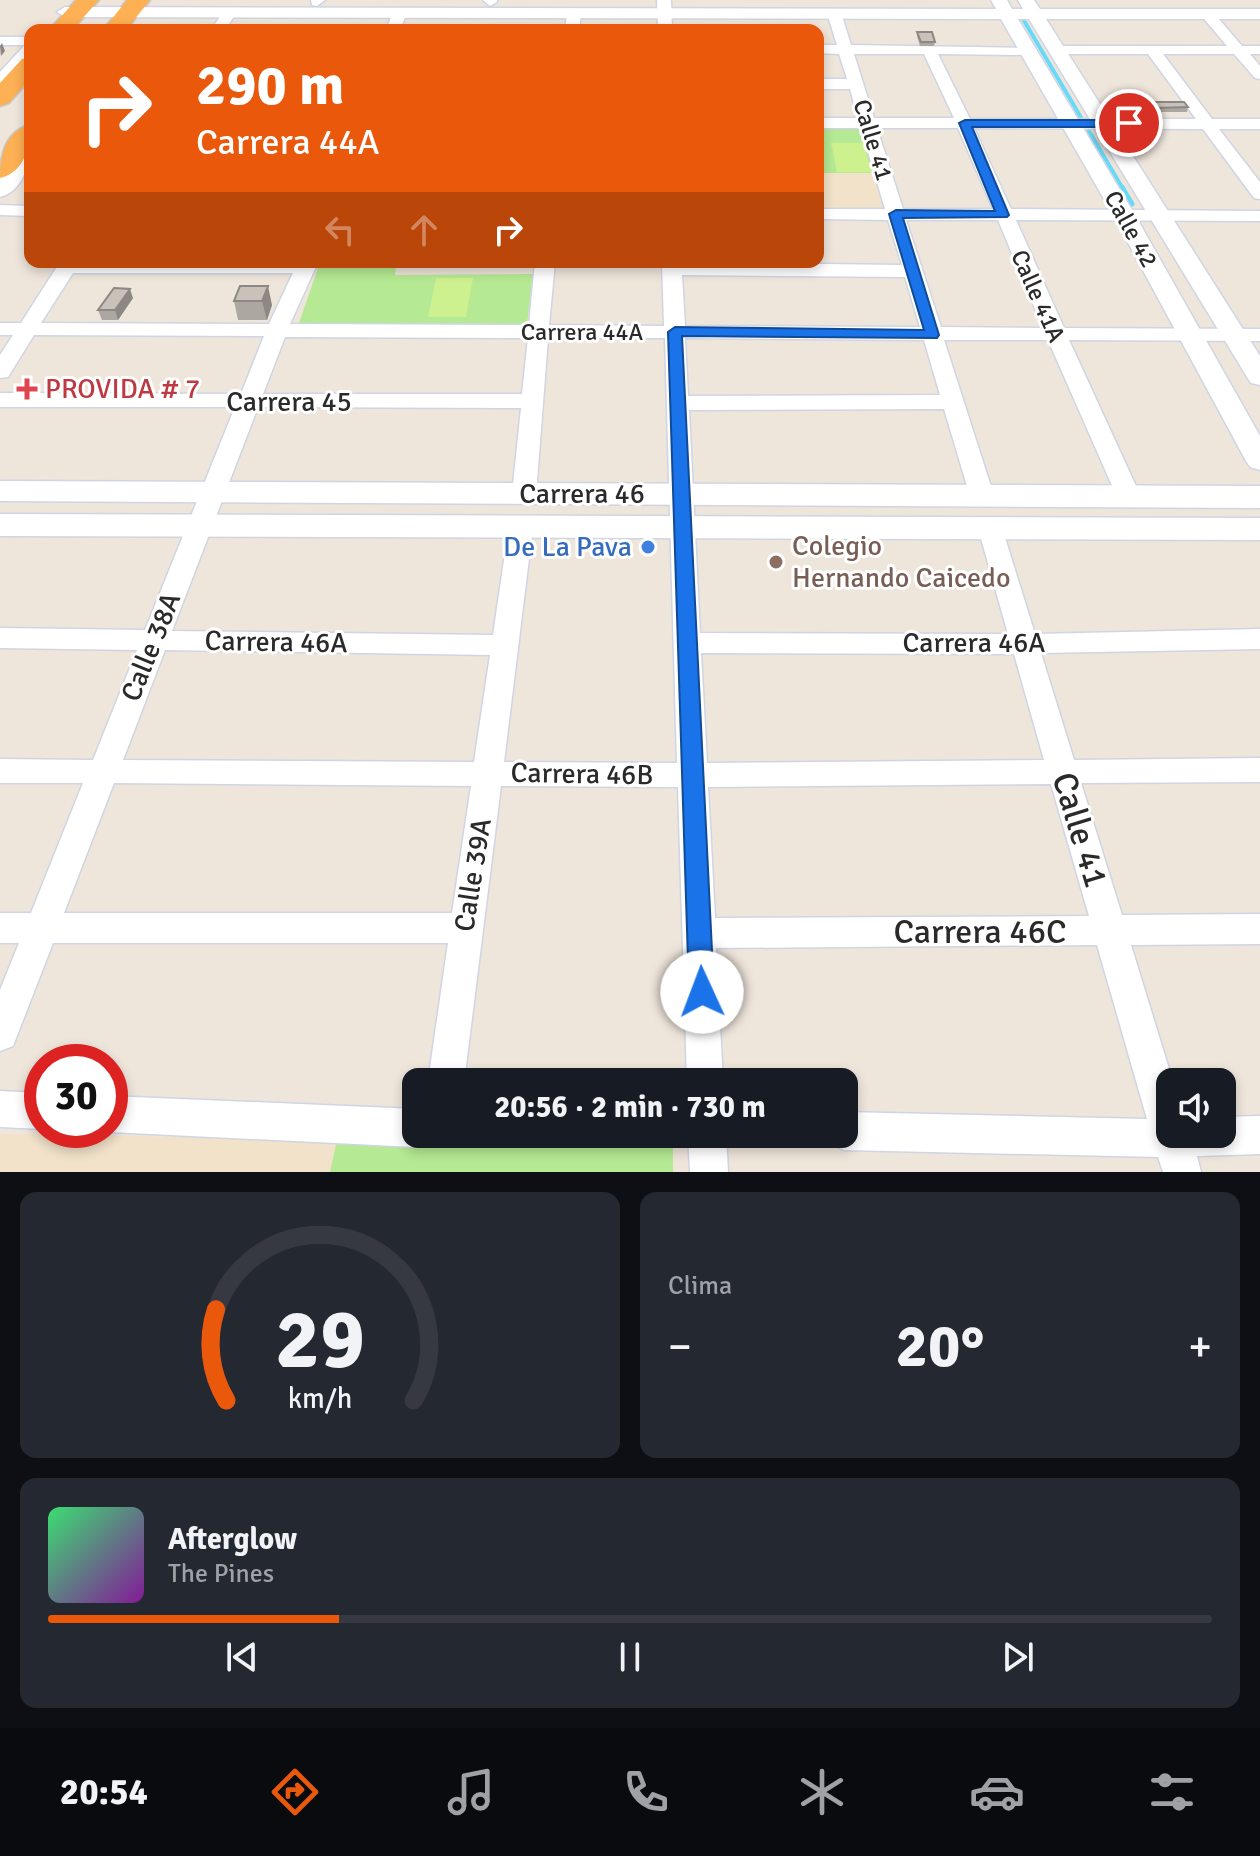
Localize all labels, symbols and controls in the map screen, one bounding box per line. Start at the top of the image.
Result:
text: 290 m [196,51,344,120]
icon: right [64,56,168,160]
pin [1095,89,1163,157]
street label: Calle 41 [846,96,900,184]
icon: arrive [1107,101,1151,145]
text: Carrera 44A [196,120,380,165]
street label: Calle 42 [1098,185,1164,273]
icon: left [318,208,362,252]
icon: ahead [402,208,446,252]
icon: right [486,208,530,252]
street label: Calle 41A [1004,245,1072,347]
street label: Carrera 44A [521,317,644,347]
place label: PROVIDA # 7 [45,372,200,406]
marker: PROVIDA # 7 [16,378,38,400]
street label: Carrera 45 [226,385,352,419]
street label: Carrera 46 [519,477,645,511]
place label: Colegio Hernando Caicedo [792,529,1011,595]
place label: De La Pava [503,530,632,564]
marker: De La Pava [639,538,657,556]
marker: Colegio Hernando Caicedo [767,553,785,571]
street label: Calle 38A [114,588,188,706]
street label: Carrera 46A [204,624,348,660]
street label: Carrera 46A [903,626,1045,660]
street label: Carrera 46B [510,756,654,792]
street label: Calle 41 [1043,767,1117,893]
street label: Calle 39A [447,816,499,934]
street label: Carrera 46C [893,911,1067,953]
position arrow [660,950,744,1034]
speed limit sign: 30 [24,1044,128,1148]
map controls [1156,1068,1236,1148]
button: sound [1156,1068,1236,1148]
text: 20:56 · 2 min · 730 m [494,1089,766,1126]
text: Clima [668,1270,732,1302]
text: 29 [275,1289,365,1391]
text: 20° [896,1310,984,1384]
text: − [668,1320,692,1374]
text: + [1188,1320,1212,1374]
text: km/h [288,1381,352,1416]
text: Afterglow [168,1521,297,1558]
text: The Pines [168,1558,274,1590]
icon: previous [220,1635,264,1679]
icon: pause [608,1635,652,1679]
icon: next [996,1635,1040,1679]
icon: directions [267,1764,323,1820]
icon: music [443,1764,499,1820]
icon: phone [618,1764,674,1820]
icon: climate [794,1764,850,1820]
icon: car [969,1764,1025,1820]
icon: filters [1144,1764,1200,1820]
text: 20:54 [60,1770,148,1815]

